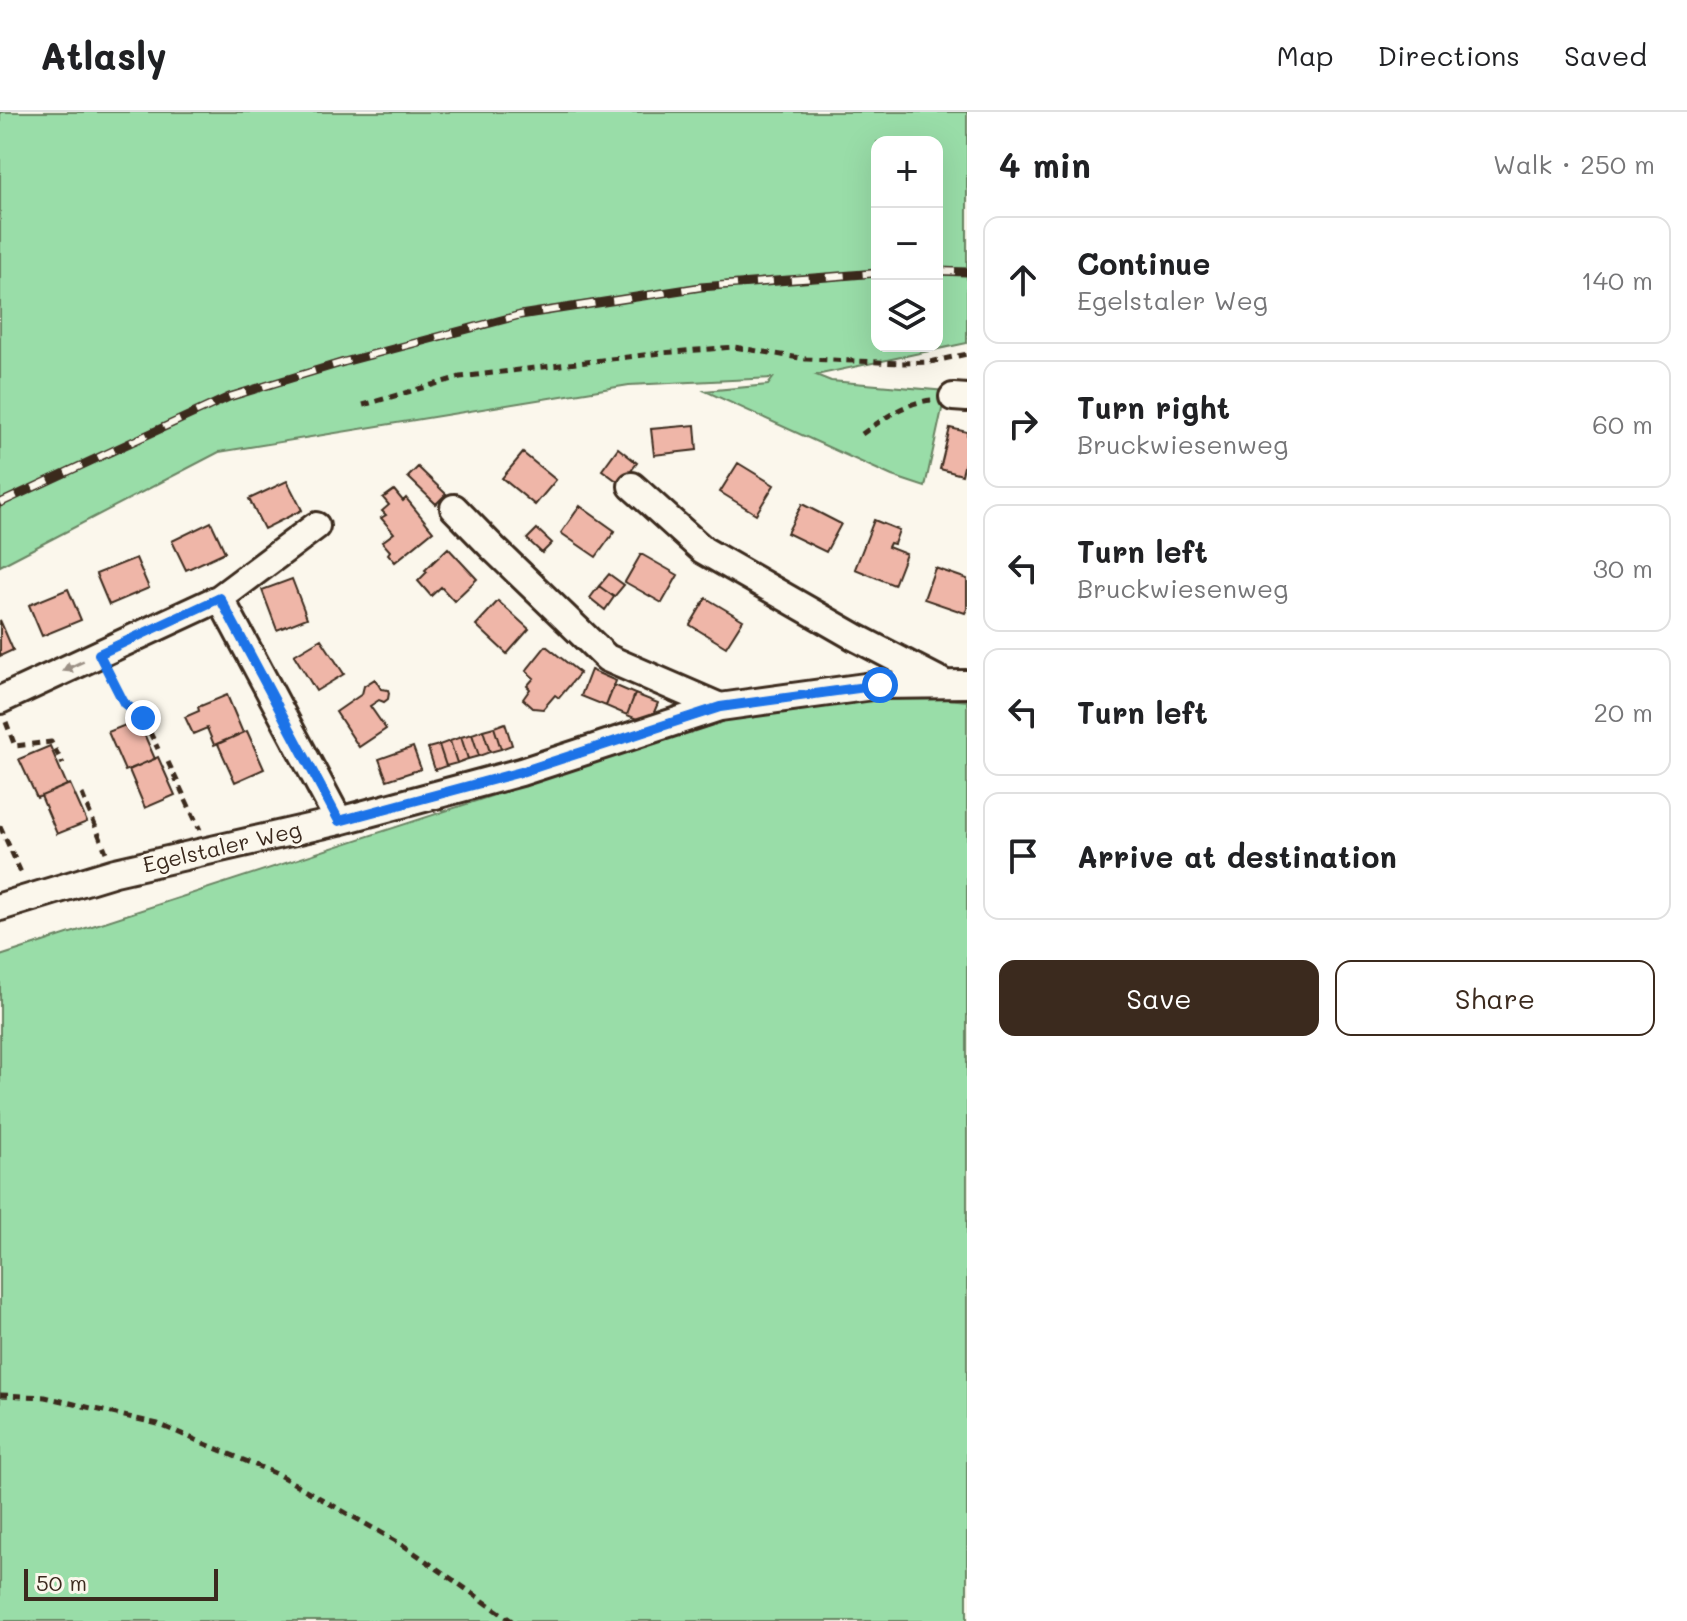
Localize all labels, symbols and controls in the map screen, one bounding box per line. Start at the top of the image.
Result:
text: Atlasly [40,30,167,80]
text: Map [1277,37,1334,73]
text: Directions [1378,37,1520,73]
text: Saved [1564,37,1647,73]
map controls [871,136,943,352]
button: + [871,136,943,208]
text: 4 min [999,142,1091,187]
text: Walk · 250 m [1493,147,1655,181]
button: − [871,208,943,280]
text: Continue [1077,243,1210,283]
icon: ahead [1001,258,1045,302]
text: 140 m [1581,263,1653,297]
button: layers [871,280,943,352]
text: Egelstaler Weg [1077,283,1268,317]
text: Turn right [1077,387,1230,427]
icon: right [1001,402,1045,446]
text: 60 m [1592,407,1653,441]
text: Bruckwiesenweg [1077,427,1288,461]
text: Turn left [1077,531,1208,571]
icon: left [1001,546,1045,590]
text: 30 m [1593,551,1653,585]
text: Bruckwiesenweg [1077,571,1288,605]
one-way arrow [62,659,85,673]
route start [862,667,898,703]
icon: left [1001,690,1045,734]
text: Turn left [1077,692,1208,732]
text: 20 m [1593,695,1653,729]
route end [125,700,161,736]
street label: Egelstaler Weg [140,814,304,879]
icon: arrive [1001,834,1045,878]
text: Arrive at destination [1077,836,1397,876]
button: Save [999,960,1319,1036]
button: Share [1335,960,1655,1036]
scale bar [24,1565,218,1601]
text: 50 m [36,1568,87,1597]

